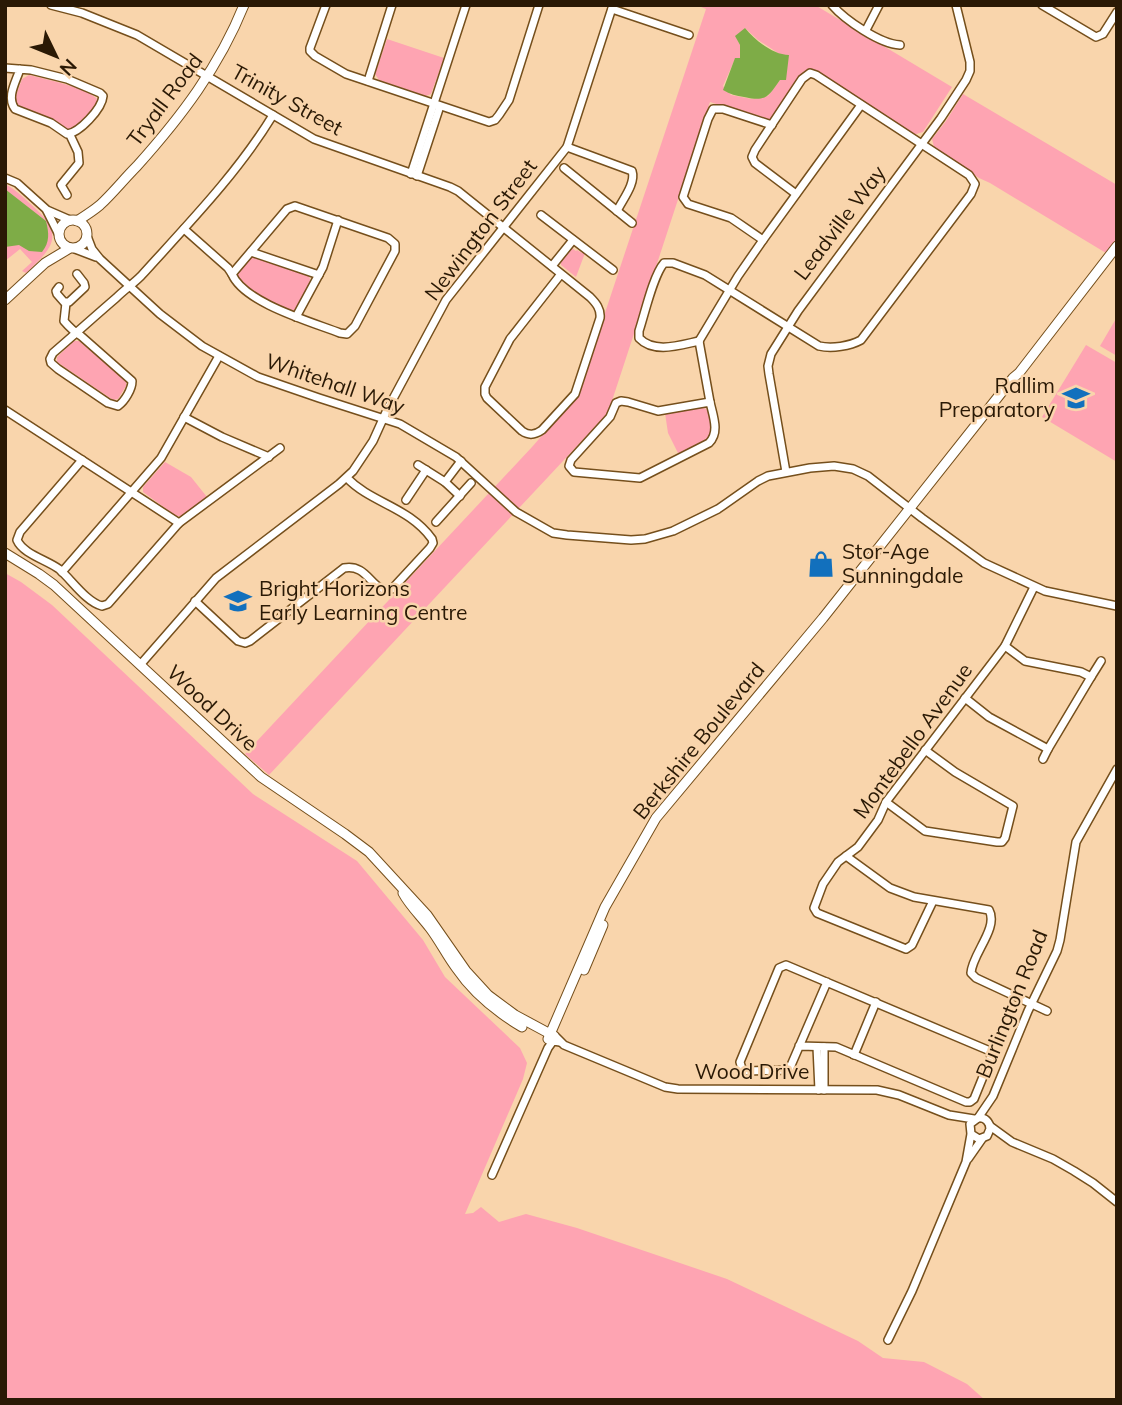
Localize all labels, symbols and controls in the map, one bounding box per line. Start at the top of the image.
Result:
north arrow [21,21,91,91]
street label: Tryall Road [121,48,208,151]
text: N [55,54,82,81]
street label: Trinity Street [227,58,348,140]
street label: Newington Street [419,154,542,305]
street label: Leadville Way [788,160,891,285]
street label: Whitehall Way [262,347,408,419]
place label: Rallim Preparatory [939,372,1055,422]
school or university icon: Rallim Preparatory [1061,383,1091,413]
place label: Stor-Age Sunningdale [842,538,963,588]
shop icon: Stor-Age Sunningdale [806,549,836,579]
place label: Bright Horizons Early Learning Centre [259,575,467,625]
school or university icon: Bright Horizons Early Learning Centre [223,586,253,616]
street label: Berkshire Boulevard [627,657,769,824]
street label: Montebello Avenue [847,658,977,823]
street label: Wood Drive [162,659,264,756]
street label: Burlington Road [970,926,1053,1082]
street label: Wood Drive [695,1058,809,1084]

